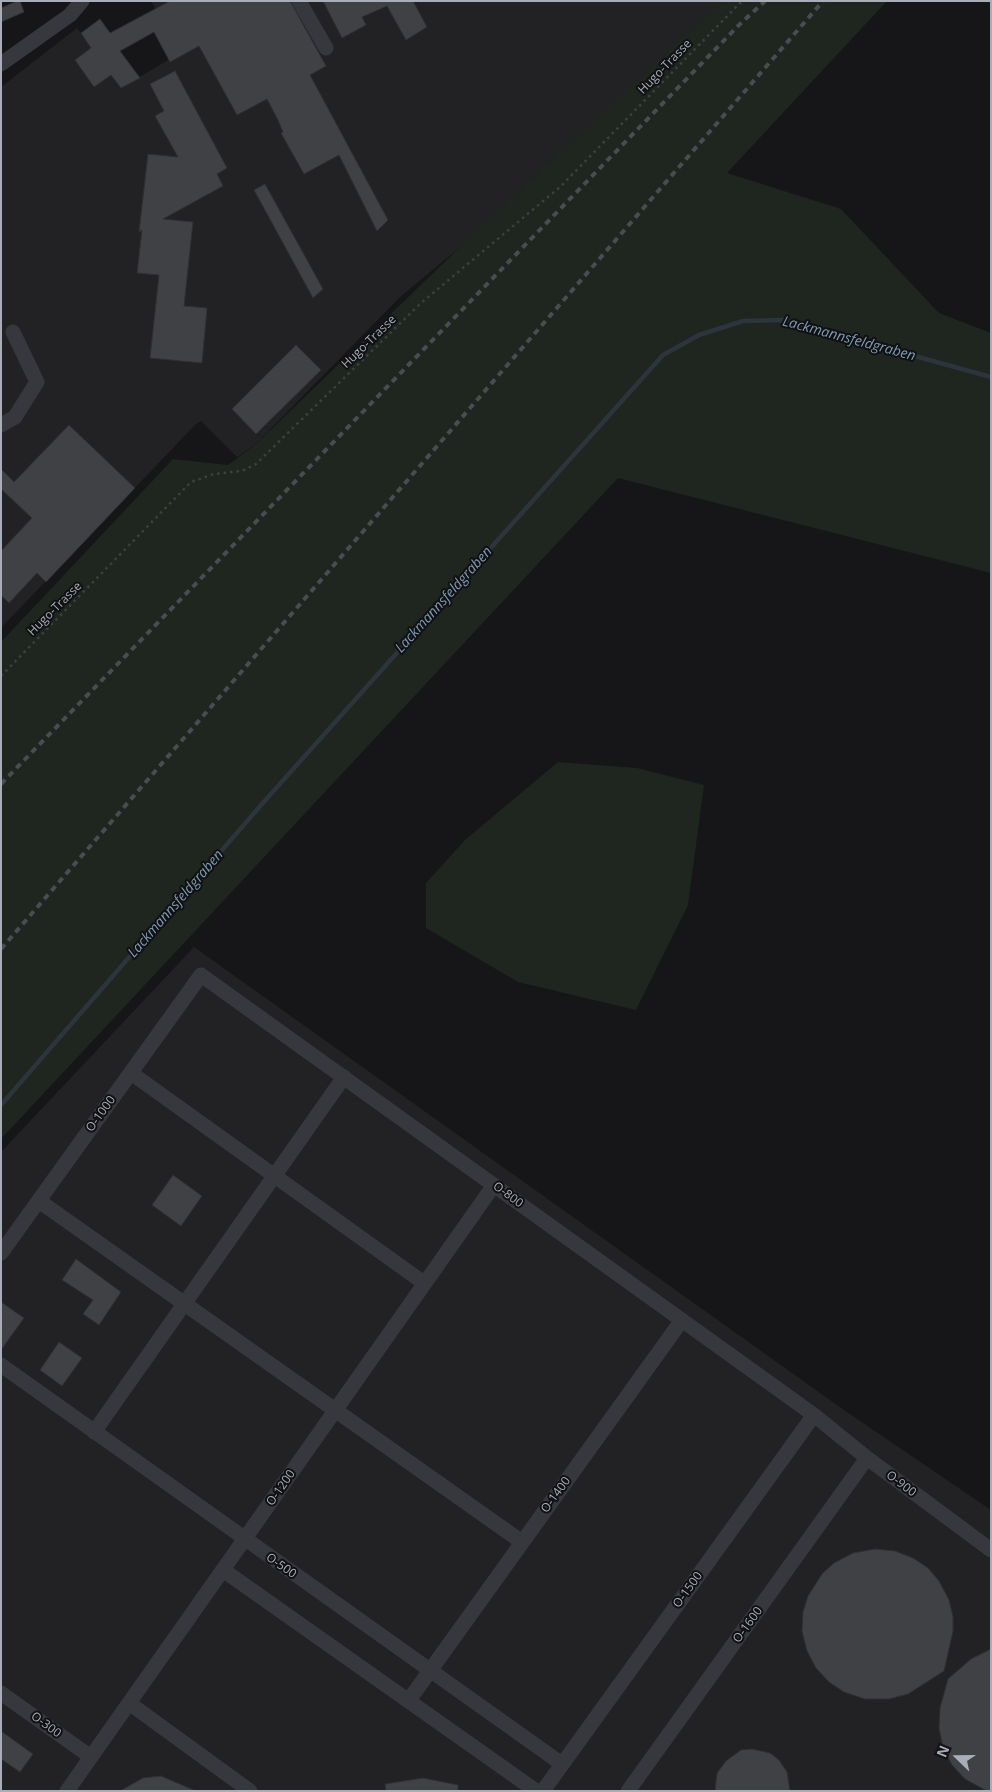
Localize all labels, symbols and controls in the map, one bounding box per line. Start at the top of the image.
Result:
street label: Hugo-Trasse [635,37,695,97]
street label: Hugo-Trasse [339,312,399,372]
water label: Lackmannsfeldgraben [781,313,917,365]
water label: Lackmannsfeldgraben [392,544,496,656]
street label: Hugo-Trasse [25,579,85,639]
water label: Lackmannsfeldgraben [125,847,227,961]
street label: O-1000 [83,1093,119,1135]
street label: O-800 [490,1179,526,1211]
street label: O-1200 [263,1467,299,1509]
street label: O-900 [883,1468,919,1500]
street label: O-1400 [538,1474,574,1516]
street label: O-500 [263,1550,299,1582]
street label: O-1500 [670,1569,706,1611]
street label: O-1600 [730,1604,766,1646]
street label: O-300 [28,1709,64,1741]
north arrow [932,1732,982,1782]
text: N [932,1742,954,1760]

